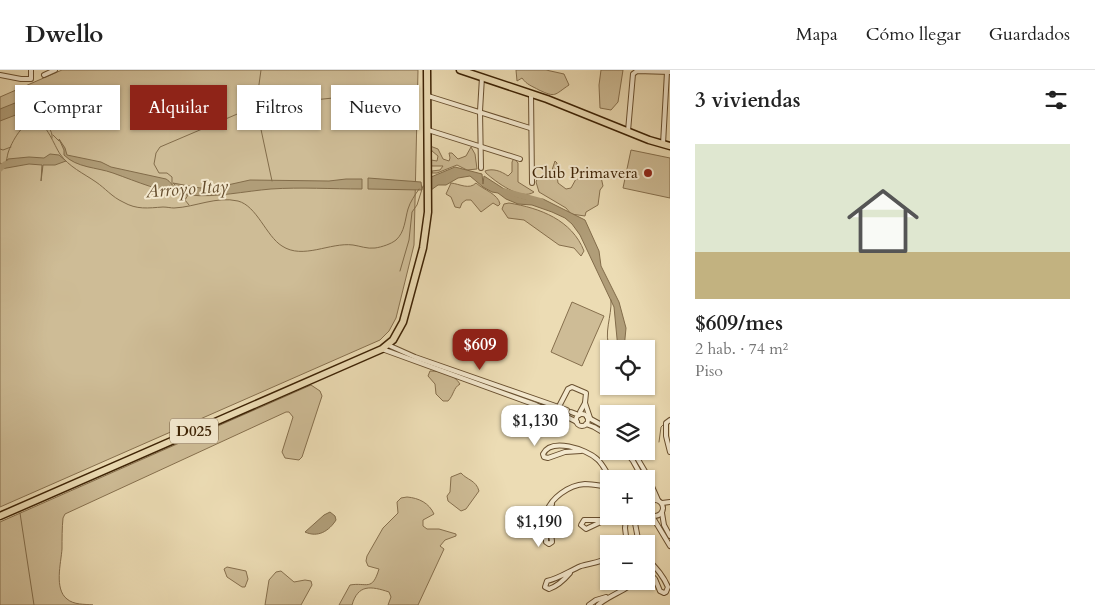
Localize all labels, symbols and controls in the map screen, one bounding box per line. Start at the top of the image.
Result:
text: Dwello [25,18,103,51]
text: Mapa [796,22,838,47]
text: Cómo llegar [866,22,961,47]
text: Guardados [989,22,1070,47]
chip: Comprar [15,85,120,130]
chip: Alquilar [130,85,227,130]
chip: Filtros [237,85,321,130]
chip: Nuevo [331,85,419,130]
text: 3 viviendas [695,86,801,115]
icon: filters [1042,86,1070,114]
place label: Club Primavera [532,162,638,184]
marker: Club Primavera [642,167,654,179]
water label: Arroyo Itay [144,174,230,204]
icon: home [838,176,928,266]
text: $609/mes [695,309,783,338]
pin: $609 [450,328,510,371]
text: $609 [464,334,496,356]
text: 2 hab. · 74 m² [695,338,788,360]
map controls [600,340,655,590]
button: locate [600,340,655,395]
text: Piso [695,360,723,382]
pin: $1,130 [494,404,576,447]
button: layers [600,405,655,460]
text: $1,130 [512,410,558,432]
road number: D025 [170,418,218,444]
button: + [600,470,655,525]
pin: $1,190 [498,506,580,548]
text: $1,190 [516,511,562,533]
button: − [600,535,655,590]

